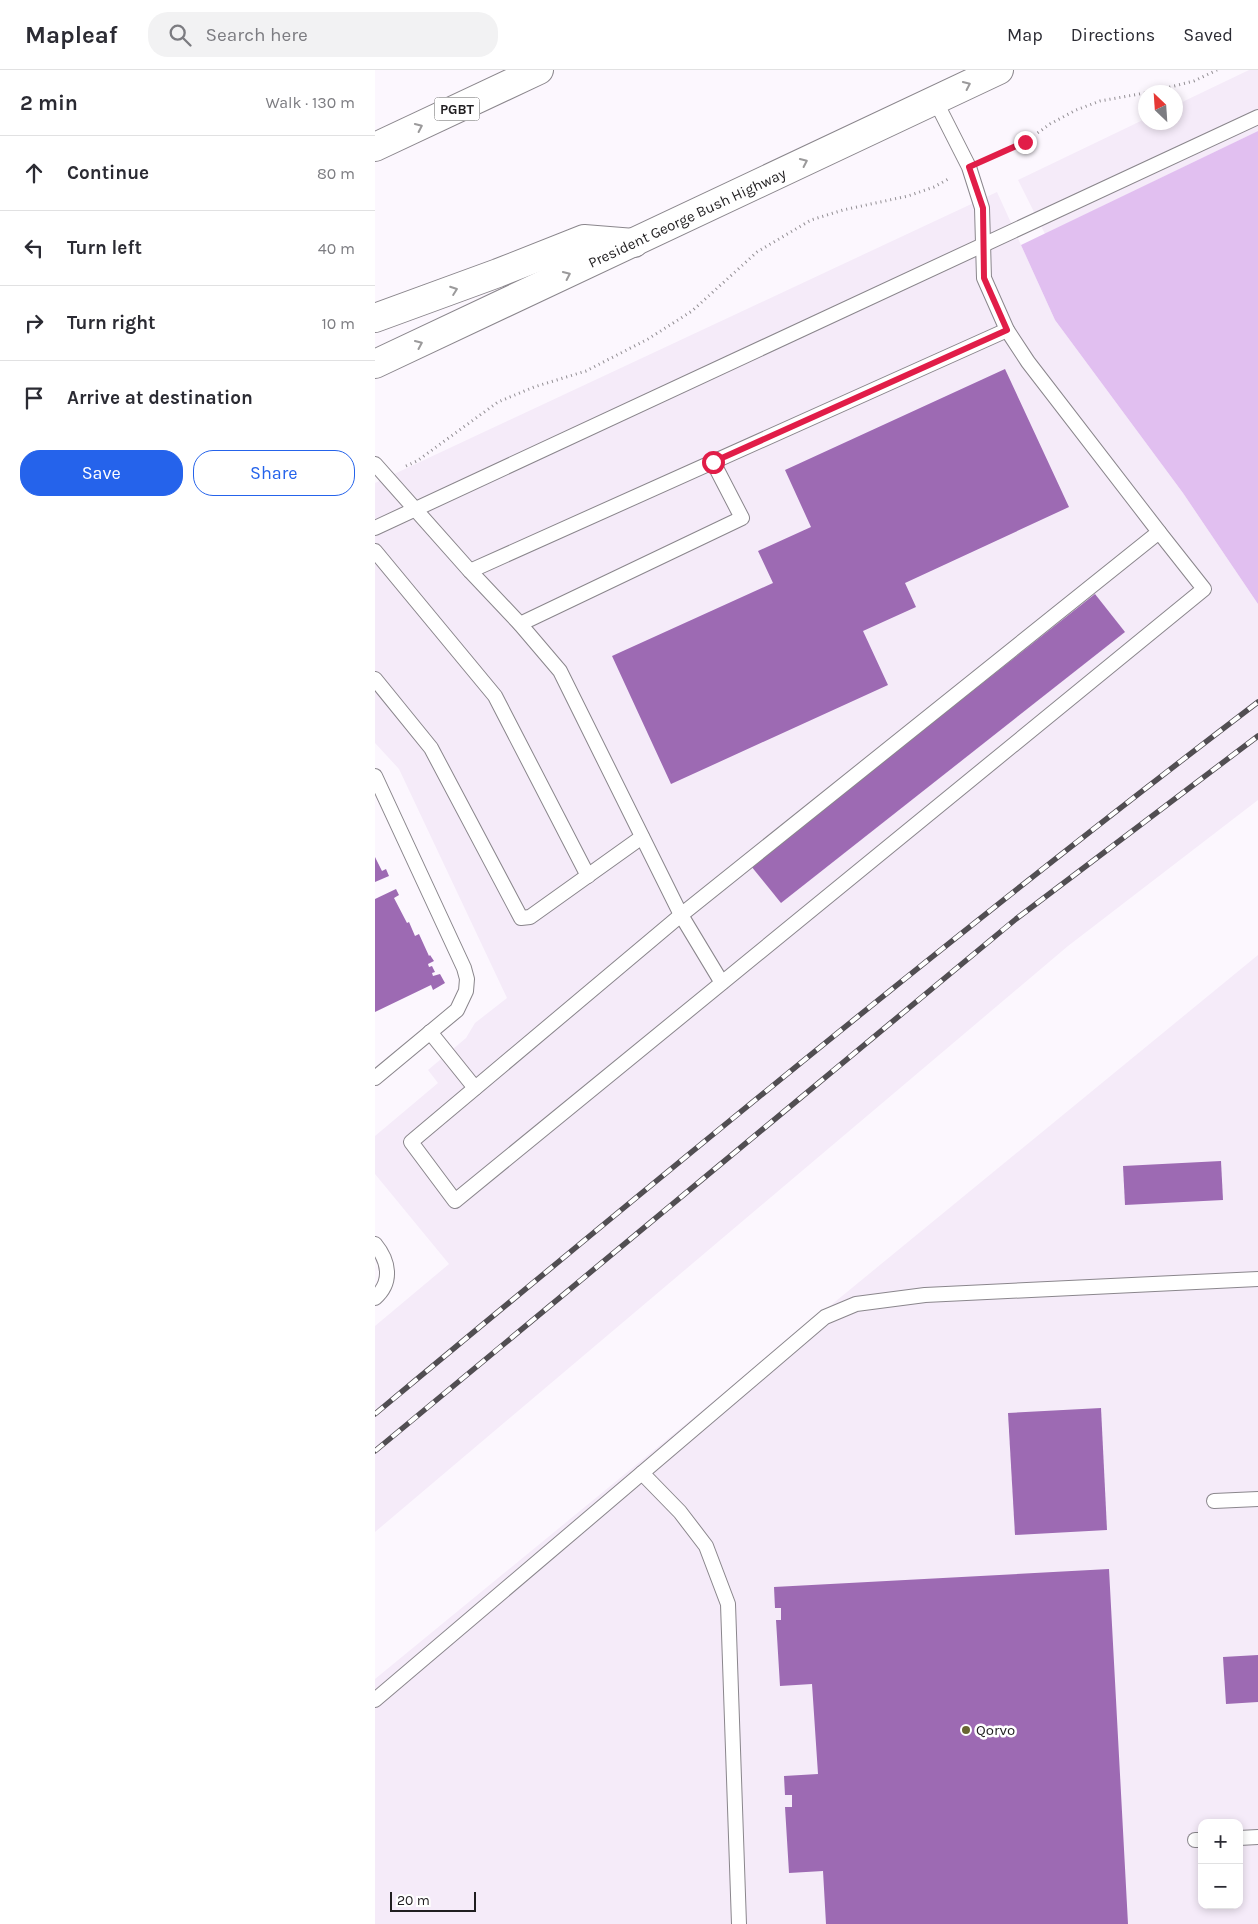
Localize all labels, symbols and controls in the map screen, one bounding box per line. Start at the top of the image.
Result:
search box [148,12,498,57]
text: Mapleaf [25,21,118,49]
icon: search [166,21,194,49]
text: Search here [206,24,308,46]
text: Map [1007,24,1043,46]
text: Directions [1071,24,1155,46]
text: Saved [1183,24,1233,46]
one-way arrow [962,81,971,91]
north arrow [1138,85,1183,130]
text: 2 min [20,91,78,115]
text: Walk · 130 m [265,93,355,112]
road number: PGBT [434,98,479,120]
one-way arrow [414,122,423,133]
route end [1014,131,1037,154]
one-way arrow [799,158,808,168]
icon: ahead [20,159,48,187]
text: Continue [67,162,149,184]
text: 80 m [317,164,355,183]
street label: President George Bush Highway [585,164,789,272]
icon: left [20,234,48,262]
text: Turn left [67,237,142,259]
text: 40 m [318,239,355,258]
one-way arrow [561,271,570,281]
one-way arrow [449,285,458,295]
icon: right [20,309,48,337]
text: Turn right [67,312,156,334]
text: 10 m [321,314,355,333]
one-way arrow [414,339,423,350]
icon: arrive [20,384,48,412]
text: Arrive at destination [67,387,253,409]
button: Save [20,450,183,496]
button: Share [193,450,355,496]
route start [702,451,725,474]
place label: Qorvo [976,1721,1015,1739]
marker: Qorvo [960,1724,972,1736]
map controls [1198,1819,1243,1909]
button: + [1198,1819,1243,1864]
button: − [1198,1864,1243,1909]
scale bar [390,1889,476,1912]
text: 20 m [397,1892,430,1909]

